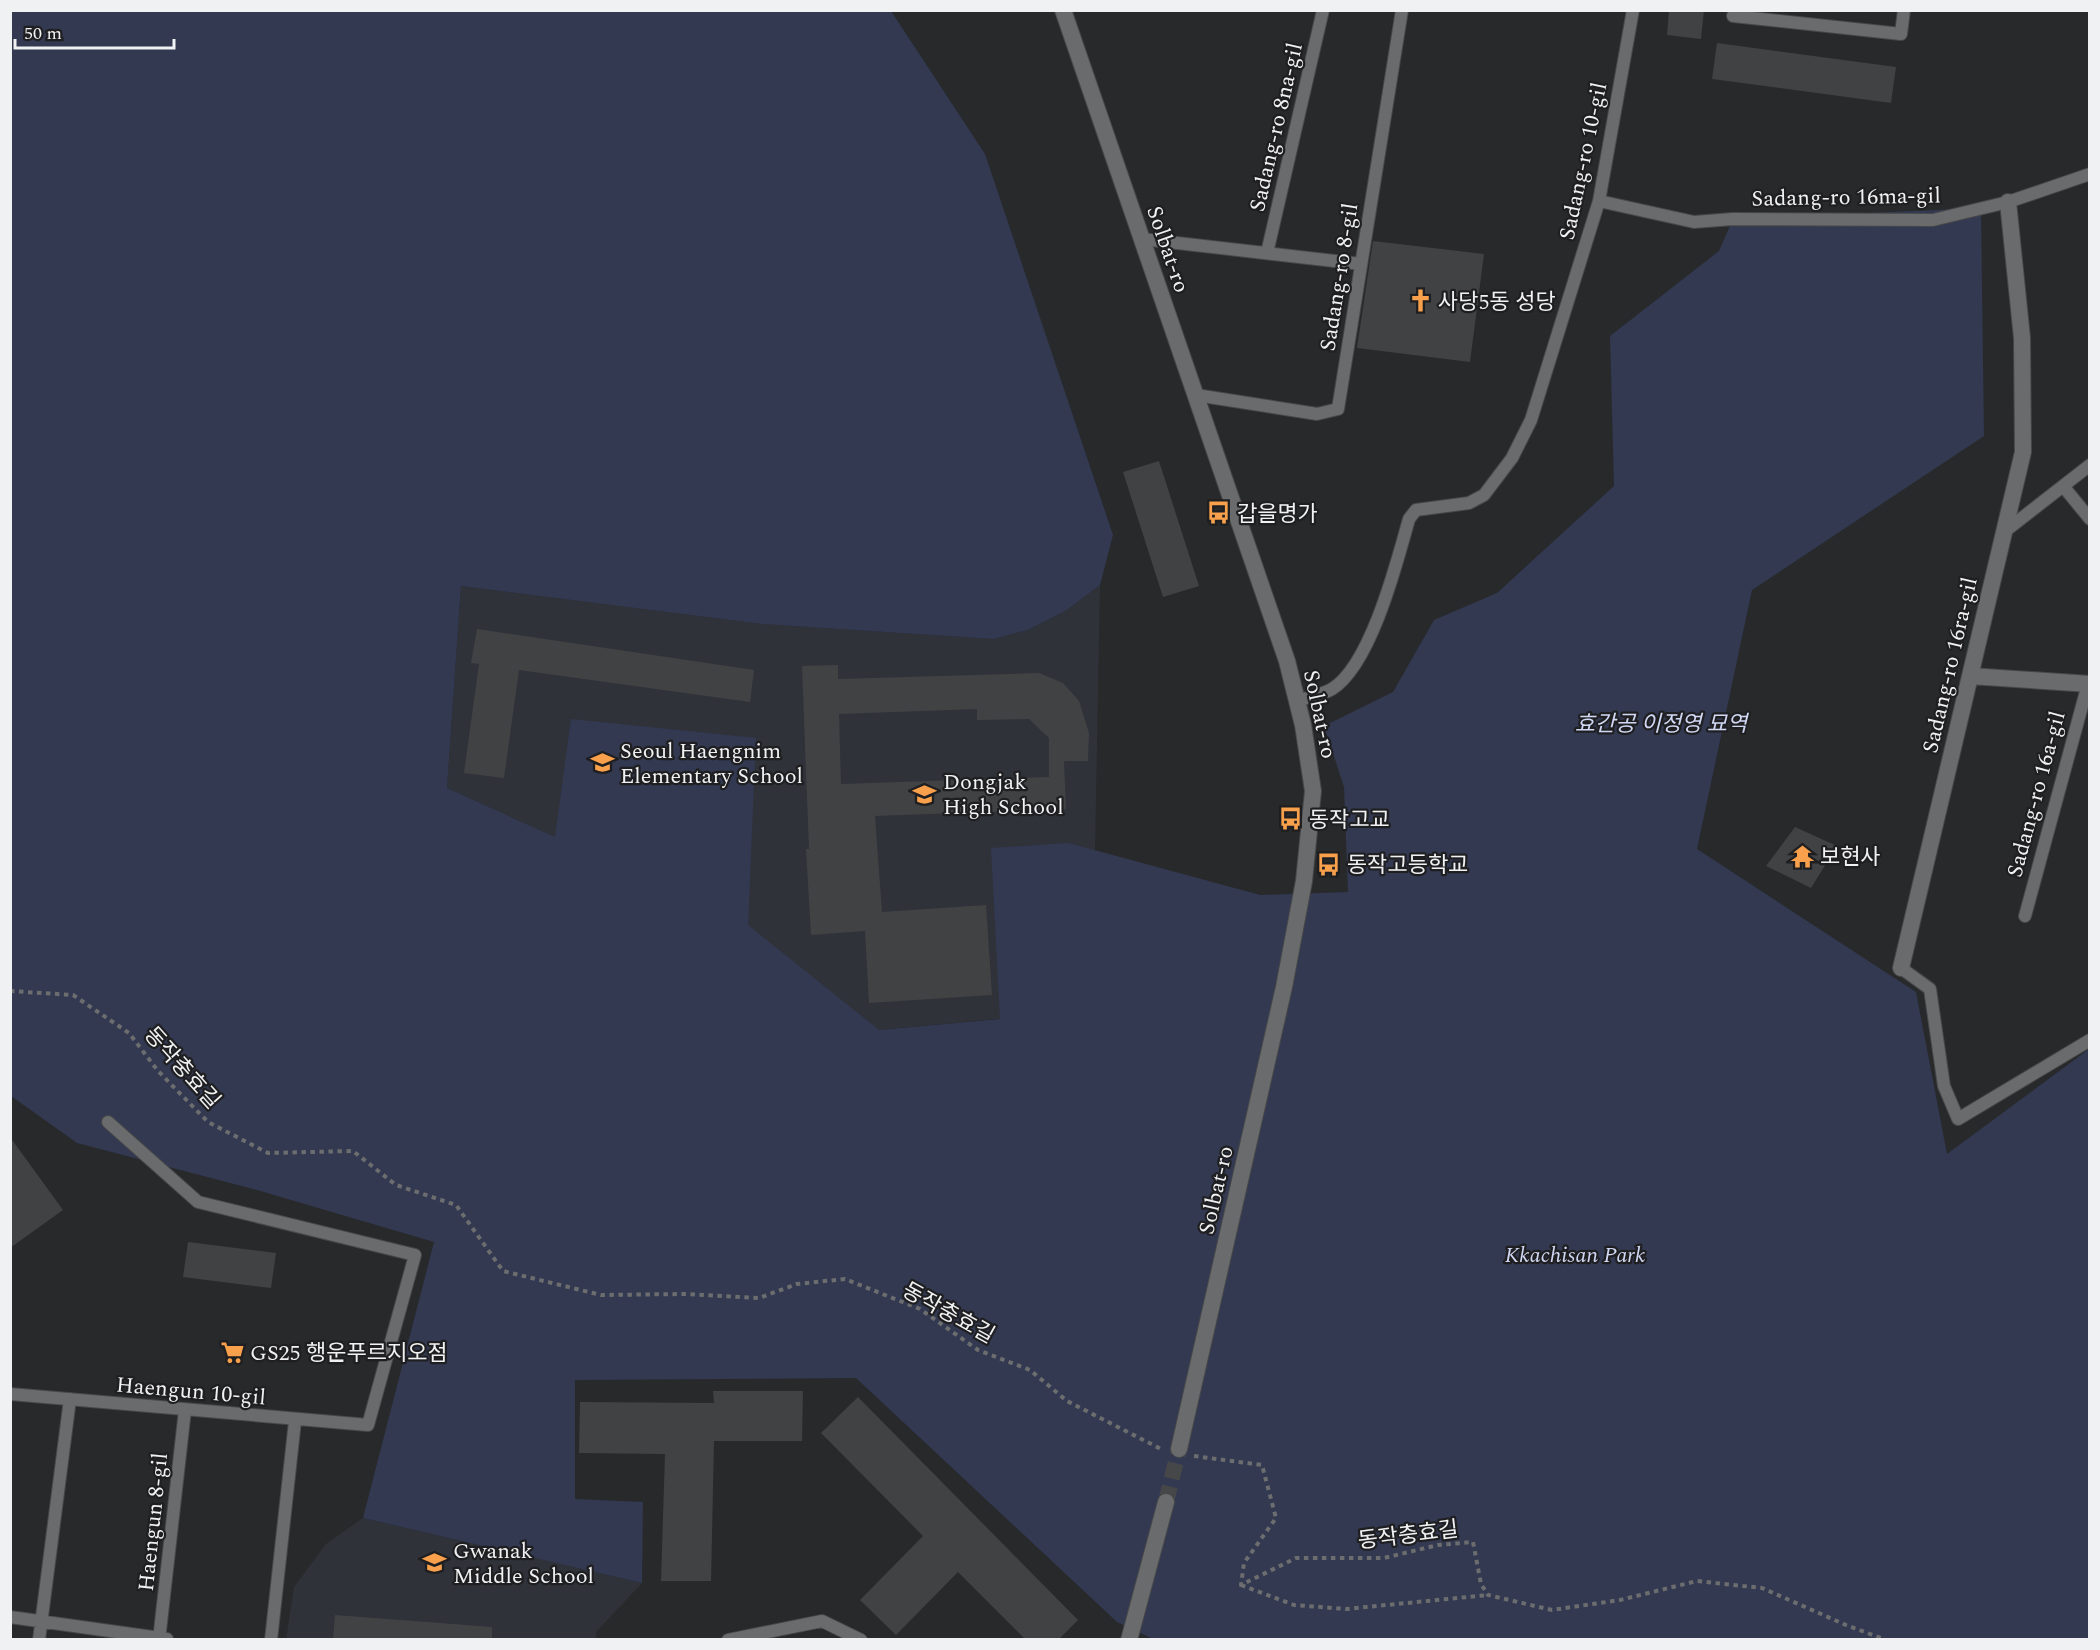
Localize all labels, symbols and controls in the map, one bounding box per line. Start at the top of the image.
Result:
scale bar [15,12,174,50]
text: 50 m [24,20,62,47]
street label: Sadang-ro 8na-gil [1241,40,1312,215]
street label: Sadang-ro 10-gil [1551,79,1616,243]
street label: Sadang-ro 16ma-gil [1751,179,1941,216]
street label: Sadang-ro 8-gil [1311,201,1367,354]
street label: Solbat-ro [1137,202,1198,297]
place label: 사당5동 성당 [1438,286,1556,319]
church icon: 사당5동 성당 [1407,288,1433,314]
place label: 갑을명가 [1237,498,1318,531]
bus stop icon: 갑을명가 [1206,500,1232,526]
street label: Sadang-ro 16ra-gil [1914,574,1987,757]
street label: Solbat-ro [1294,667,1345,762]
park label: 효간공 이정영 묘역 [1575,708,1750,741]
street label: Sadang-ro 16a-gil [1998,708,2074,881]
place label: Seoul Haengnim Elementary School [620,735,803,793]
school or university icon: Seoul Haengnim Elementary School [589,750,615,776]
place label: Dongjak High School [943,766,1064,824]
school or university icon: Dongjak High School [912,781,938,807]
place label: 동작고교 [1309,804,1390,837]
bus stop icon: 동작고교 [1278,806,1304,832]
place label: 보현사 [1820,841,1881,874]
temple icon: 보현사 [1789,843,1815,869]
place label: 동작고등학교 [1347,849,1468,882]
bus stop icon: 동작고등학교 [1316,851,1342,877]
street label: 동작충효길 [136,1019,228,1117]
street label: Solbat-ro [1190,1143,1243,1238]
park label: Kkachisan Park [1505,1239,1645,1272]
street label: 동작충효길 [896,1274,1001,1352]
place label: GS25 행운푸르지오점 [250,1337,448,1370]
supermarket icon: GS25 행운푸르지오점 [219,1339,245,1365]
street label: Haengun 10-gil [115,1369,267,1414]
street label: Haengun 8-gil [130,1451,177,1593]
street label: 동작충효길 [1356,1513,1460,1558]
place label: Gwanak Middle School [453,1535,594,1593]
school or university icon: Gwanak Middle School [422,1550,448,1576]

